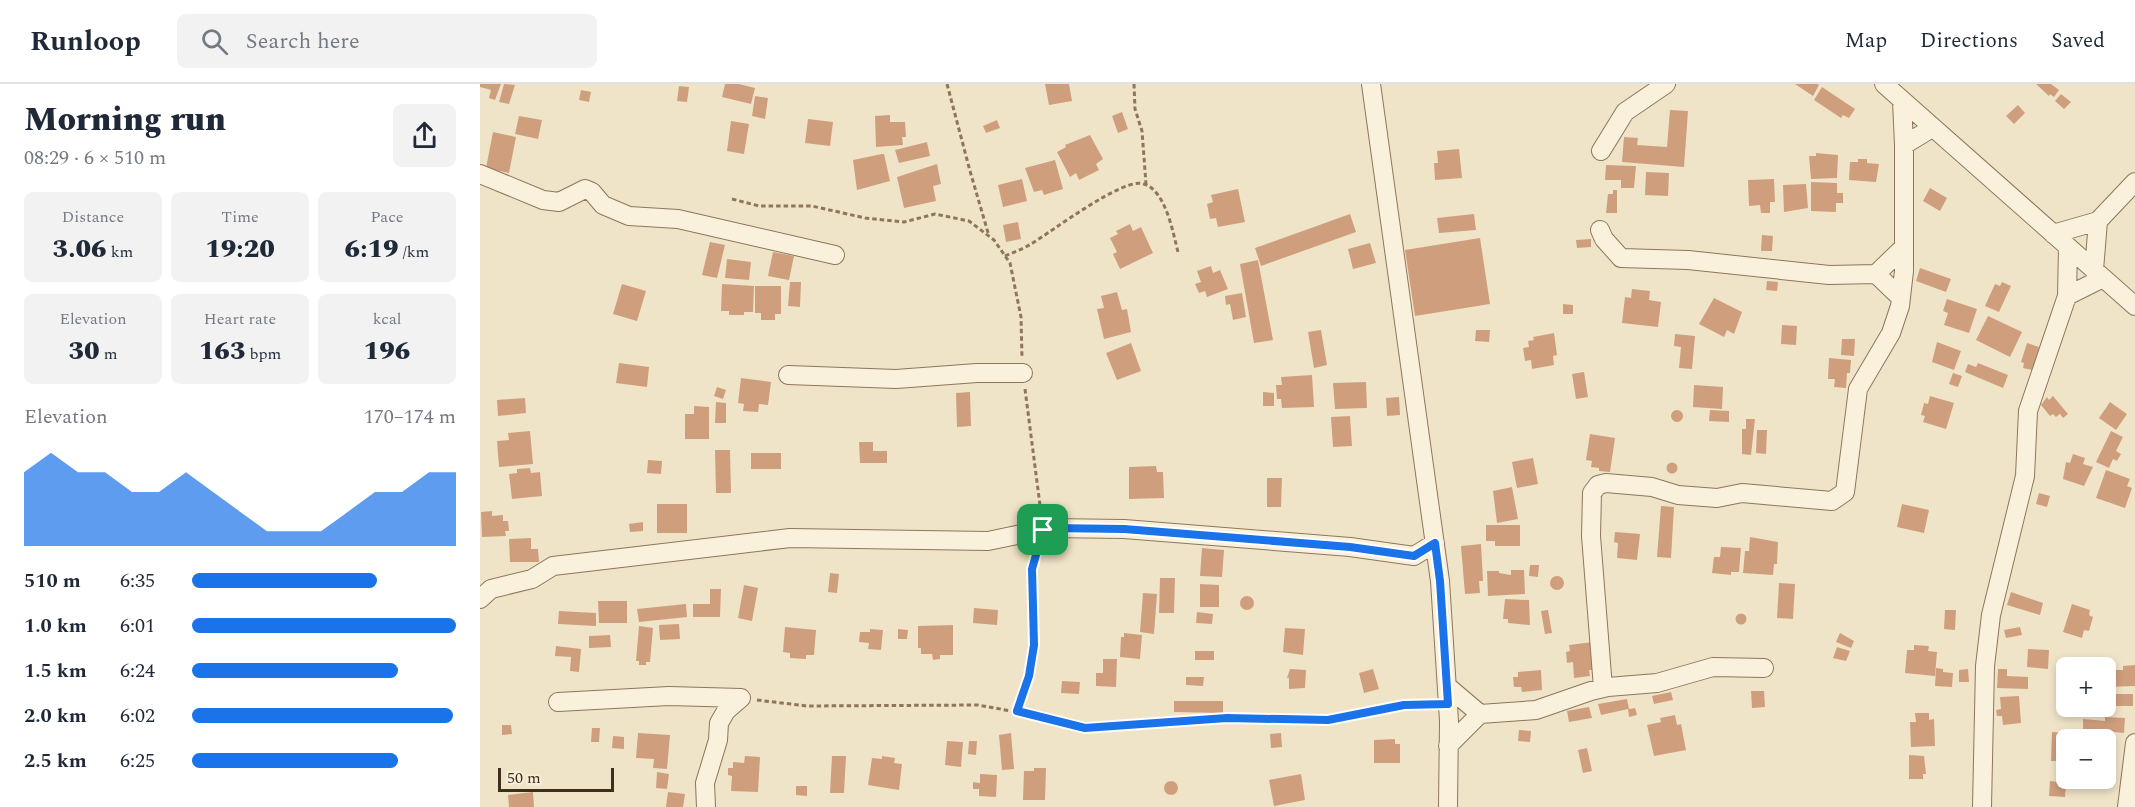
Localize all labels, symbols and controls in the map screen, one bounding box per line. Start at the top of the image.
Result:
search box [177,14,597,68]
text: Runloop [30,20,141,63]
icon: search [198,25,231,58]
text: Search here [246,25,360,58]
text: Map [1845,25,1887,57]
text: Directions [1920,25,2018,57]
text: Saved [2051,25,2105,57]
text: Morning run [24,95,226,145]
button: share [393,104,456,167]
text: 08:29 · 6 × 510 m [24,143,166,173]
text: Distance [62,205,124,229]
text: Time [221,205,259,229]
text: Pace [370,205,404,229]
text: 3.06 [53,229,107,269]
text: 19:20 [205,229,275,269]
text: 6:19 [345,229,399,269]
text: km [107,240,133,264]
text: /km [399,240,429,264]
text: Elevation [59,307,127,331]
text: Heart rate [204,307,276,331]
text: kcal [373,307,401,331]
text: 30 [69,331,100,371]
text: 163 [199,331,246,371]
text: 196 [364,331,410,371]
text: m [100,342,117,366]
text: bpm [246,342,281,366]
text: Elevation [24,402,108,432]
text: 170–174 m [364,402,456,432]
pin [1017,504,1068,555]
icon: arrive [1026,513,1059,546]
text: 510 m [24,566,81,596]
text: 6:35 [120,566,155,596]
text: 1.0 km [24,611,87,641]
text: 6:01 [120,611,155,641]
text: 1.5 km [24,656,87,686]
text: 6:24 [120,656,155,686]
map controls [2056,657,2116,789]
button: + [2056,657,2116,717]
text: 2.0 km [24,701,87,731]
text: 6:02 [120,701,155,731]
button: − [2056,729,2116,789]
text: 2.5 km [24,746,87,776]
text: 6:25 [120,746,155,776]
scale bar [498,765,614,792]
text: 50 m [507,766,541,790]

